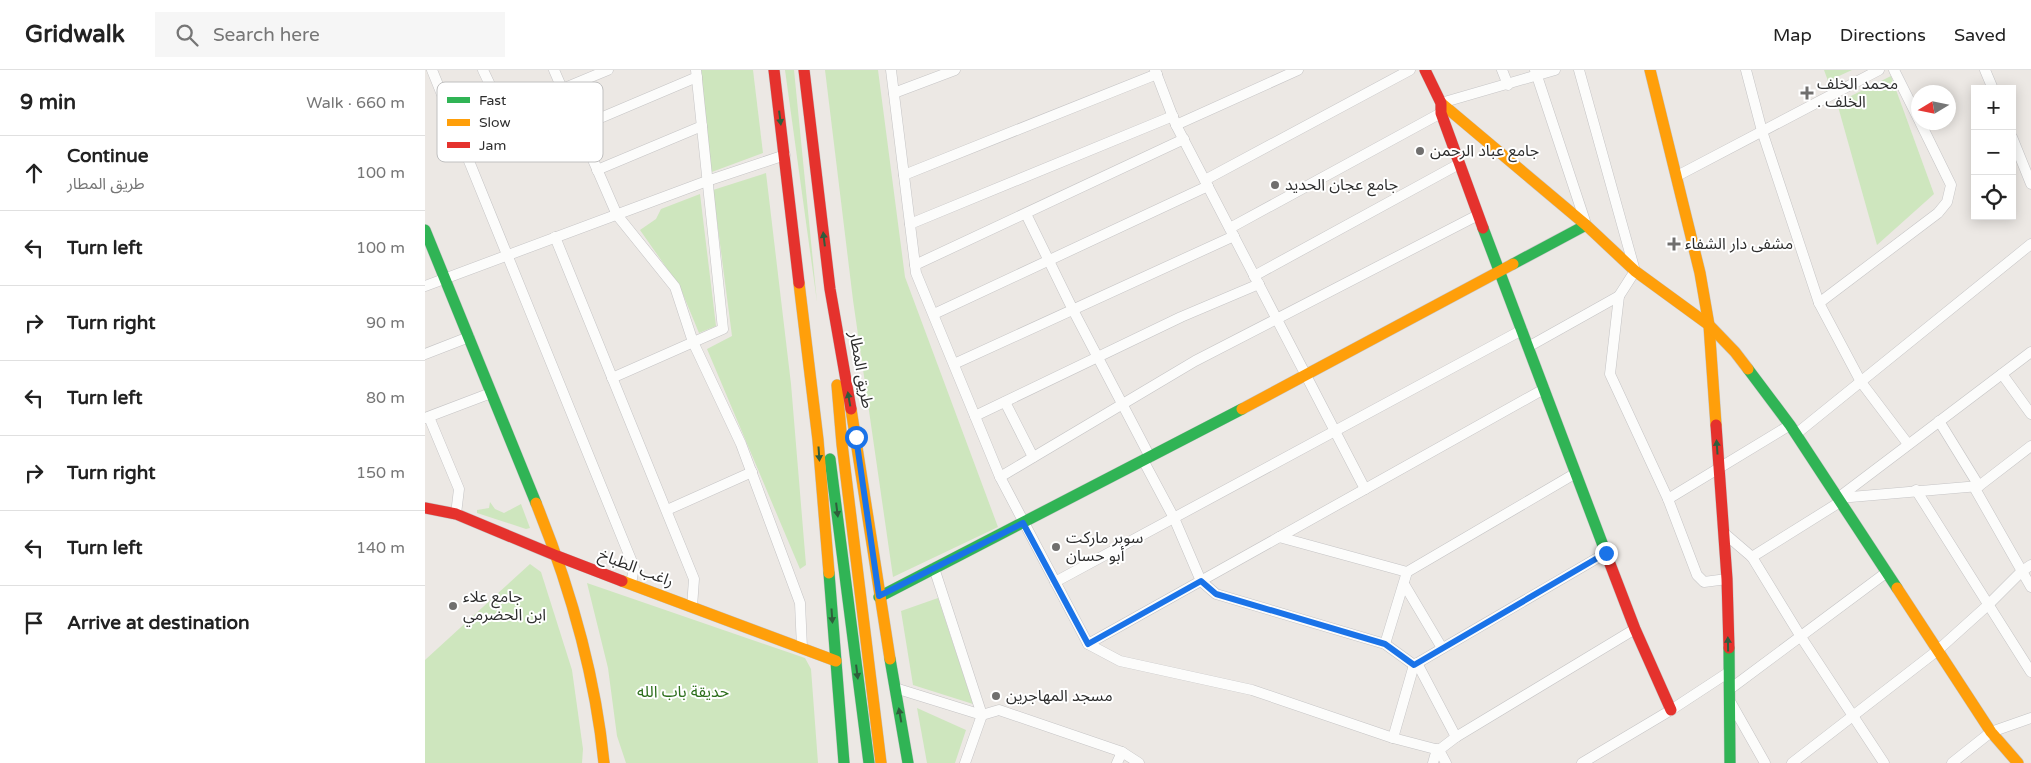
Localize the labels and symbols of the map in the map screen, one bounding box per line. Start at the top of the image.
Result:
place label: محمد الخلف . الخلف [1817,74,1898,112]
legend [437,82,603,162]
north arrow [1911,85,1956,130]
marker: محمد الخلف . الخلف [1801,87,1813,99]
text: Fast [479,92,507,109]
one-way arrow [776,111,784,127]
text: Slow [479,114,511,131]
text: Jam [479,137,506,154]
place label: جامع عباد الرحمن [1430,141,1539,163]
marker: جامع عباد الرحمن [1414,145,1426,157]
place label: جامع عجان الحديد [1285,175,1398,197]
marker: جامع عجان الحديد [1269,179,1281,191]
one-way arrow [820,230,828,246]
place label: مشفى دار الشفاء [1685,234,1793,254]
marker: مشفى دار الشفاء [1667,237,1681,251]
street label: طريق المطار [844,329,878,410]
one-way arrow [845,391,853,407]
route start [845,426,868,449]
one-way arrow [1713,439,1721,455]
one-way arrow [816,446,824,462]
one-way arrow [833,503,841,519]
place label: سوبر ماركت أبو حسان [1066,528,1143,566]
marker: سوبر ماركت أبو حسان [1050,541,1062,553]
route end [1595,542,1618,565]
street label: راغب الطباخ [595,545,676,593]
place label: جامع علاء ابن الحضرمي [463,587,546,627]
marker: جامع علاء ابن الحضرمي [447,600,459,612]
one-way arrow [828,608,836,624]
one-way arrow [1724,636,1732,652]
one-way arrow [853,664,861,680]
park label: حديقة باب الله [637,682,729,702]
place label: مسجد المهاجرين [1006,686,1113,706]
marker: مسجد المهاجرين [990,690,1002,702]
one-way arrow [895,707,903,723]

